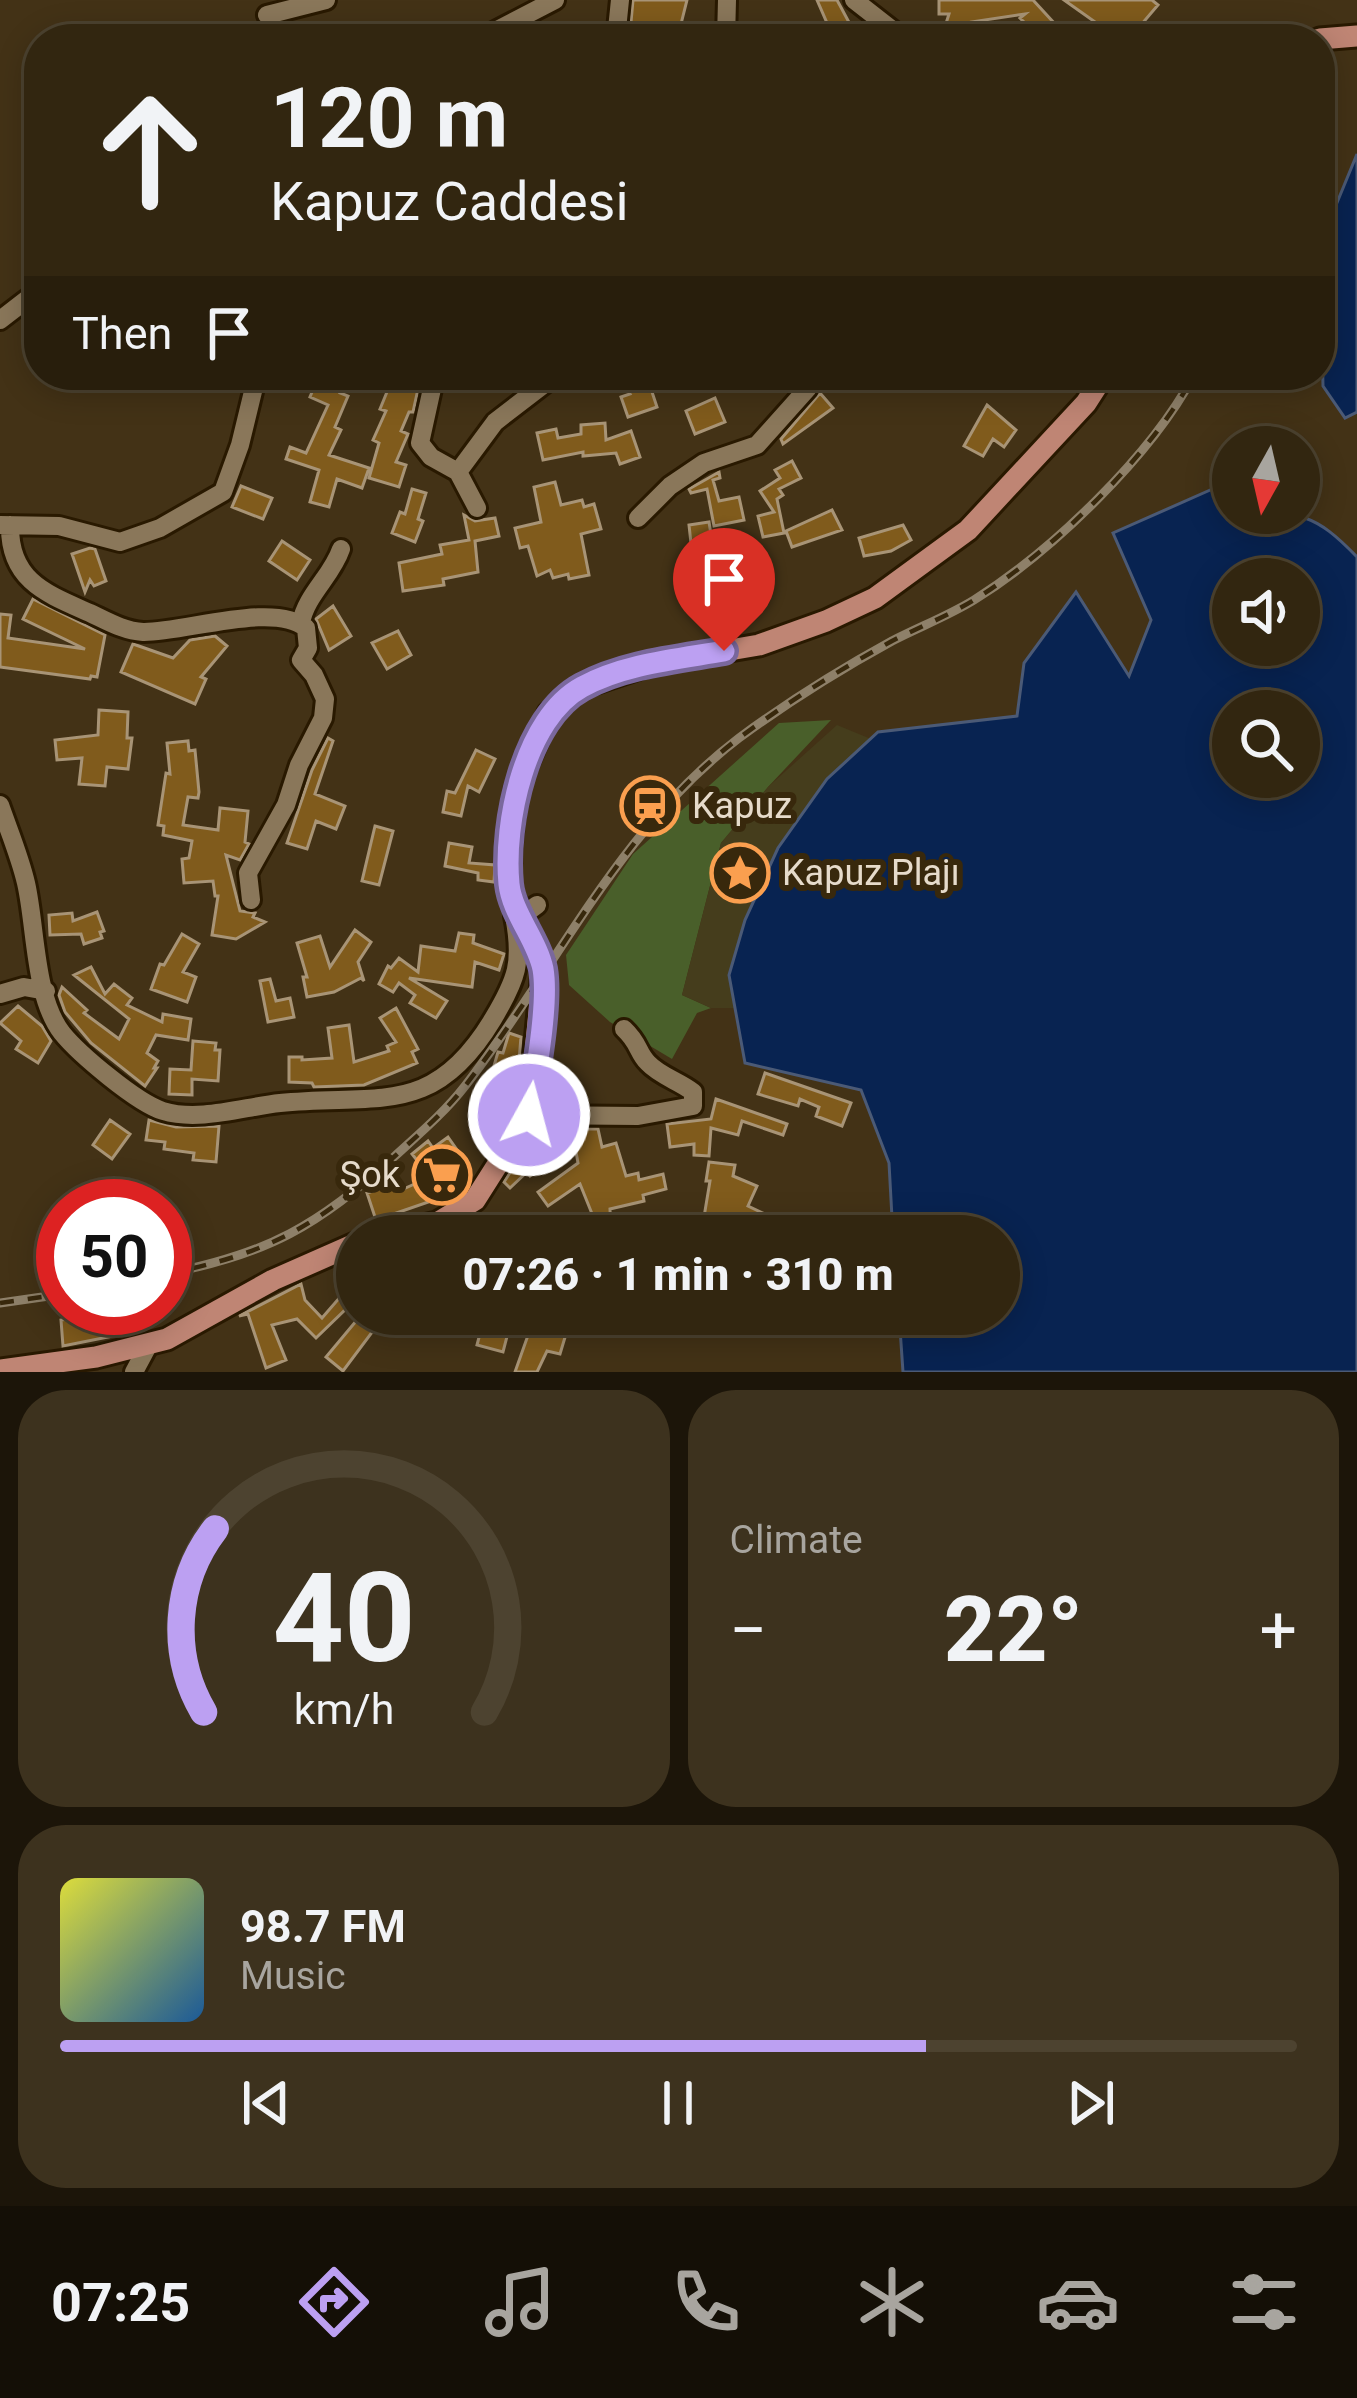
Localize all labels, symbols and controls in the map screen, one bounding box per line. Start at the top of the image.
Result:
text: 120 m [270,69,508,168]
icon: ahead [72,72,228,228]
text: Kapuz Caddesi [270,170,629,233]
icon: arrive [196,300,262,366]
text: Then [72,307,172,360]
north arrow [1212,426,1320,534]
map controls [1212,426,1320,798]
pin [673,528,775,651]
icon: arrive [691,546,757,612]
button: sound [1212,558,1320,666]
button: search [1212,690,1320,798]
station icon: Kapuz [619,775,681,837]
place label: Kapuz [692,785,792,827]
place icon: Kapuz Plajı [709,842,771,904]
place label: Kapuz Plajı [782,852,960,894]
position arrow [466,1052,592,1178]
supermarket icon: Şok [411,1144,473,1206]
place label: Şok [340,1154,401,1196]
speed limit sign: 50 [36,1179,192,1335]
text: 07:26 · 1 min · 310 m [462,1248,894,1301]
text: Climate [730,1517,863,1563]
text: 40 [272,1545,415,1691]
text: 22° [944,1578,1083,1683]
text: − [730,1592,767,1669]
text: + [1260,1592,1297,1669]
text: km/h [293,1683,394,1733]
text: 98.7 FM [240,1900,406,1953]
text: Music [240,1953,346,1999]
icon: previous [233,2070,299,2136]
icon: pause [645,2070,711,2136]
icon: next [1058,2070,1124,2136]
icon: directions [292,2260,376,2344]
icon: music [478,2260,562,2344]
icon: phone [664,2260,748,2344]
icon: climate [850,2260,934,2344]
icon: car [1036,2260,1120,2344]
icon: filters [1222,2260,1306,2344]
text: 07:25 [51,2271,190,2334]

